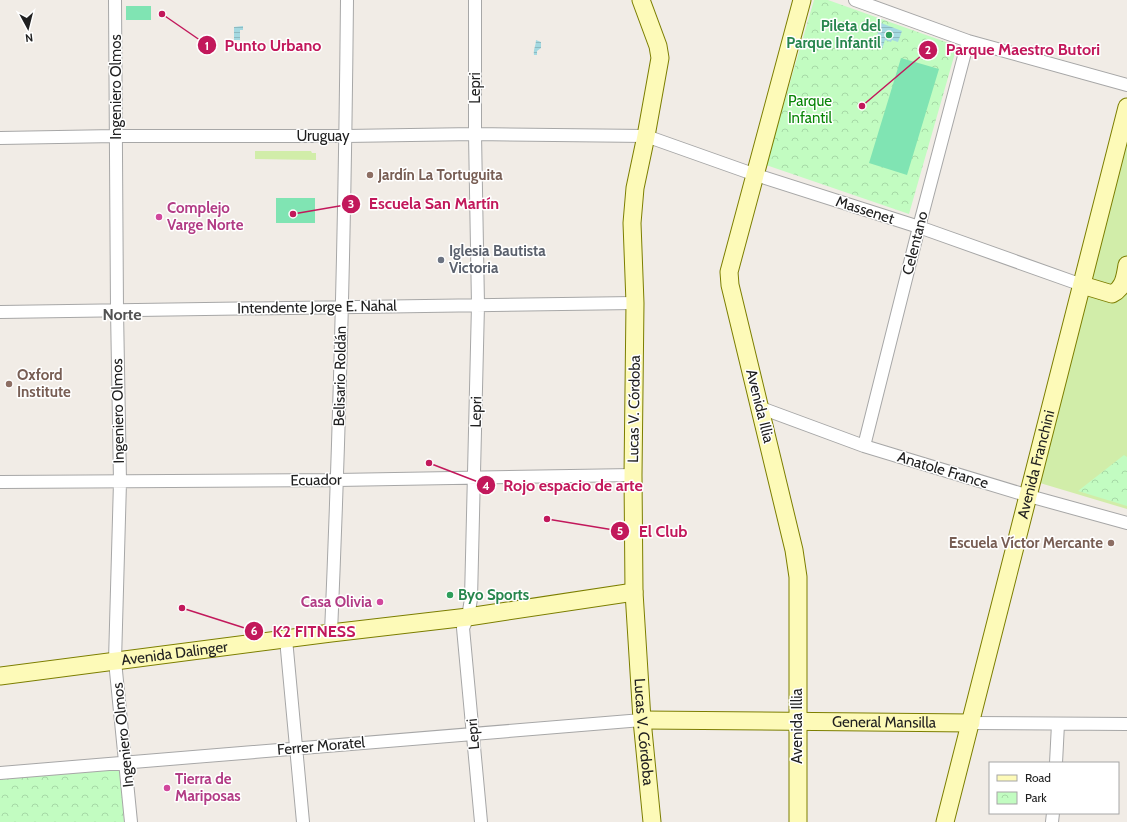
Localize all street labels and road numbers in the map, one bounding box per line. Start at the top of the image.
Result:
street label: Ingeniero Olmos [107,34,125,140]
street label: Lepri [466,72,484,104]
street label: Uruguay [296,127,350,145]
street label: Massenet [833,192,897,228]
street label: Celentano [898,209,932,277]
street label: Intendente Jorge E. Nahal [237,297,397,317]
street label: Belisario Roldán [330,325,350,427]
street label: Lucas V. Córdoba [624,354,644,463]
street label: Ingeniero Olmos [108,358,128,464]
street label: Avenida Illia [742,367,778,445]
street label: Lepri [467,396,485,428]
street label: Avenida Franchini [1014,408,1058,521]
street label: Anatole France [895,448,991,492]
street label: Ecuador [290,471,342,489]
street label: Avenida Dalinger [120,637,229,669]
street label: Lucas V. Córdoba [630,678,657,787]
street label: Ingeniero Olmos [109,682,137,788]
street label: Avenida Illia [788,688,806,764]
street label: General Mansilla [832,713,937,732]
street label: Lepri [463,718,483,750]
street label: Ferrer Moratel [276,733,366,759]

